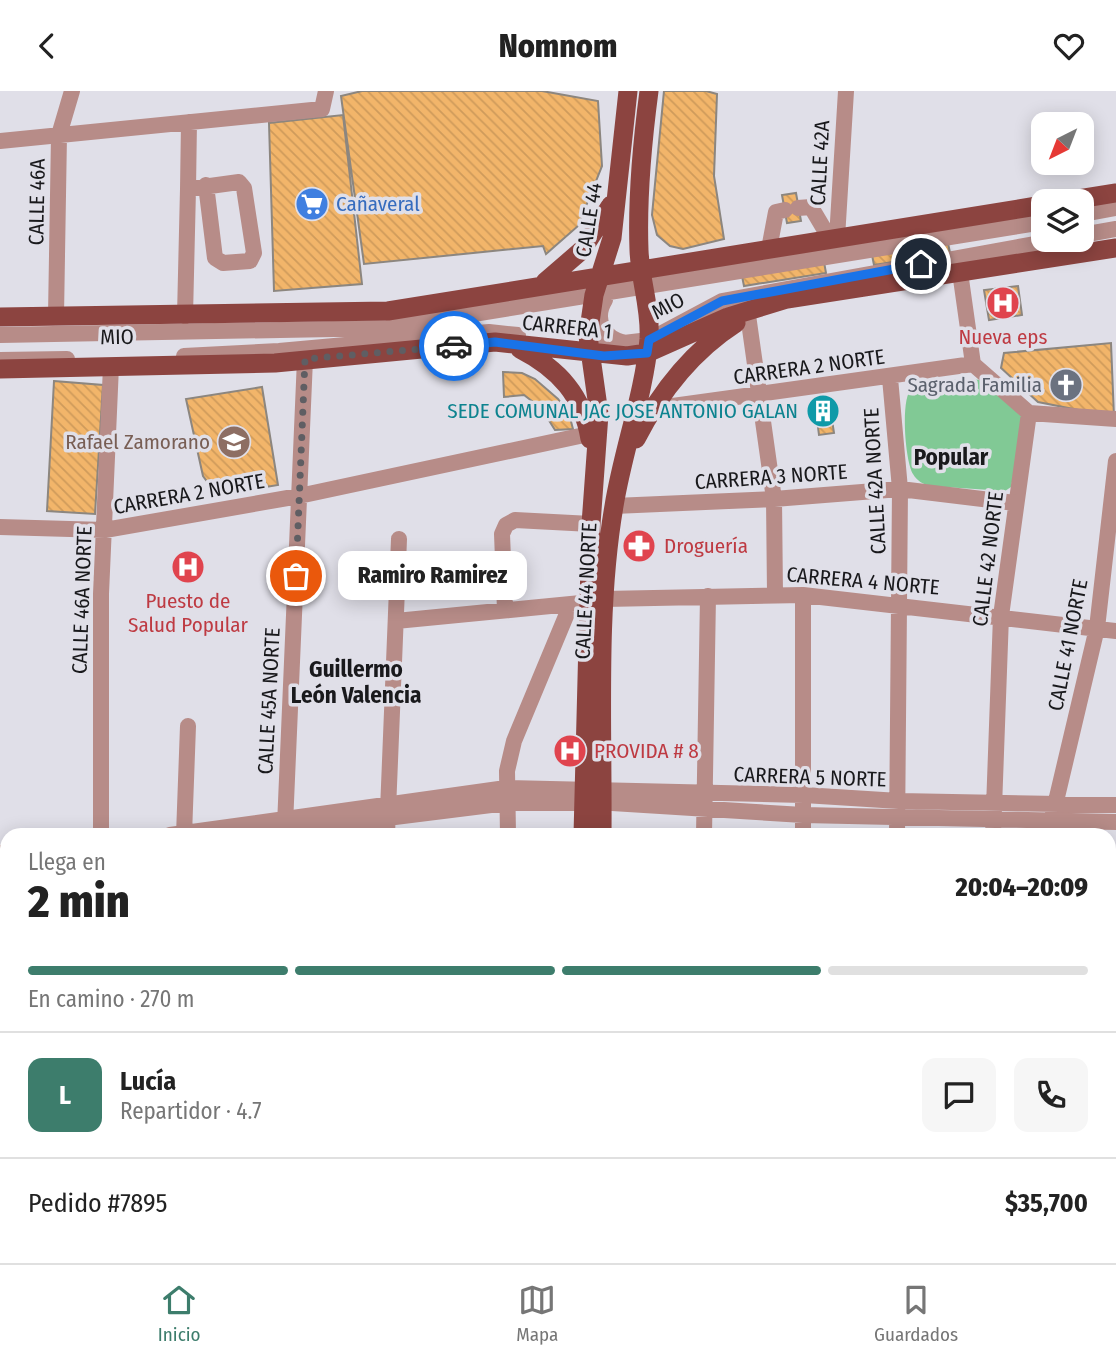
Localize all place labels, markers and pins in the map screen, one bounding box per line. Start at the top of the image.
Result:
supermarket icon: Cañaveral [293,185,331,223]
place label: Cañaveral [336,191,420,217]
pin [891,234,951,294]
hospital icon: Nueva eps [984,284,1022,322]
place label: Nueva eps [959,324,1047,350]
church icon: Sagrada Familia [1047,366,1085,404]
place label: Sagrada Familia [907,372,1042,398]
building icon: SEDE COMUNAL JAC JOSE ANTONIO GALAN [804,392,842,430]
place label: SEDE COMUNAL JAC JOSE ANTONIO GALAN [447,398,798,424]
school or university icon: Rafael Zamorano [215,423,253,461]
place label: Rafael Zamorano [65,429,210,455]
pharmacy icon: Droguería [620,527,658,565]
place label: Droguería [664,533,748,559]
pin [266,546,326,606]
hospital icon: Puesto de Salud Popular [169,548,207,586]
callout: Ramiro Ramirez [338,552,527,601]
place label: Puesto de Salud Popular [128,588,249,638]
hospital icon: PROVIDA # 8 [551,732,589,770]
place label: PROVIDA # 8 [594,738,699,764]

